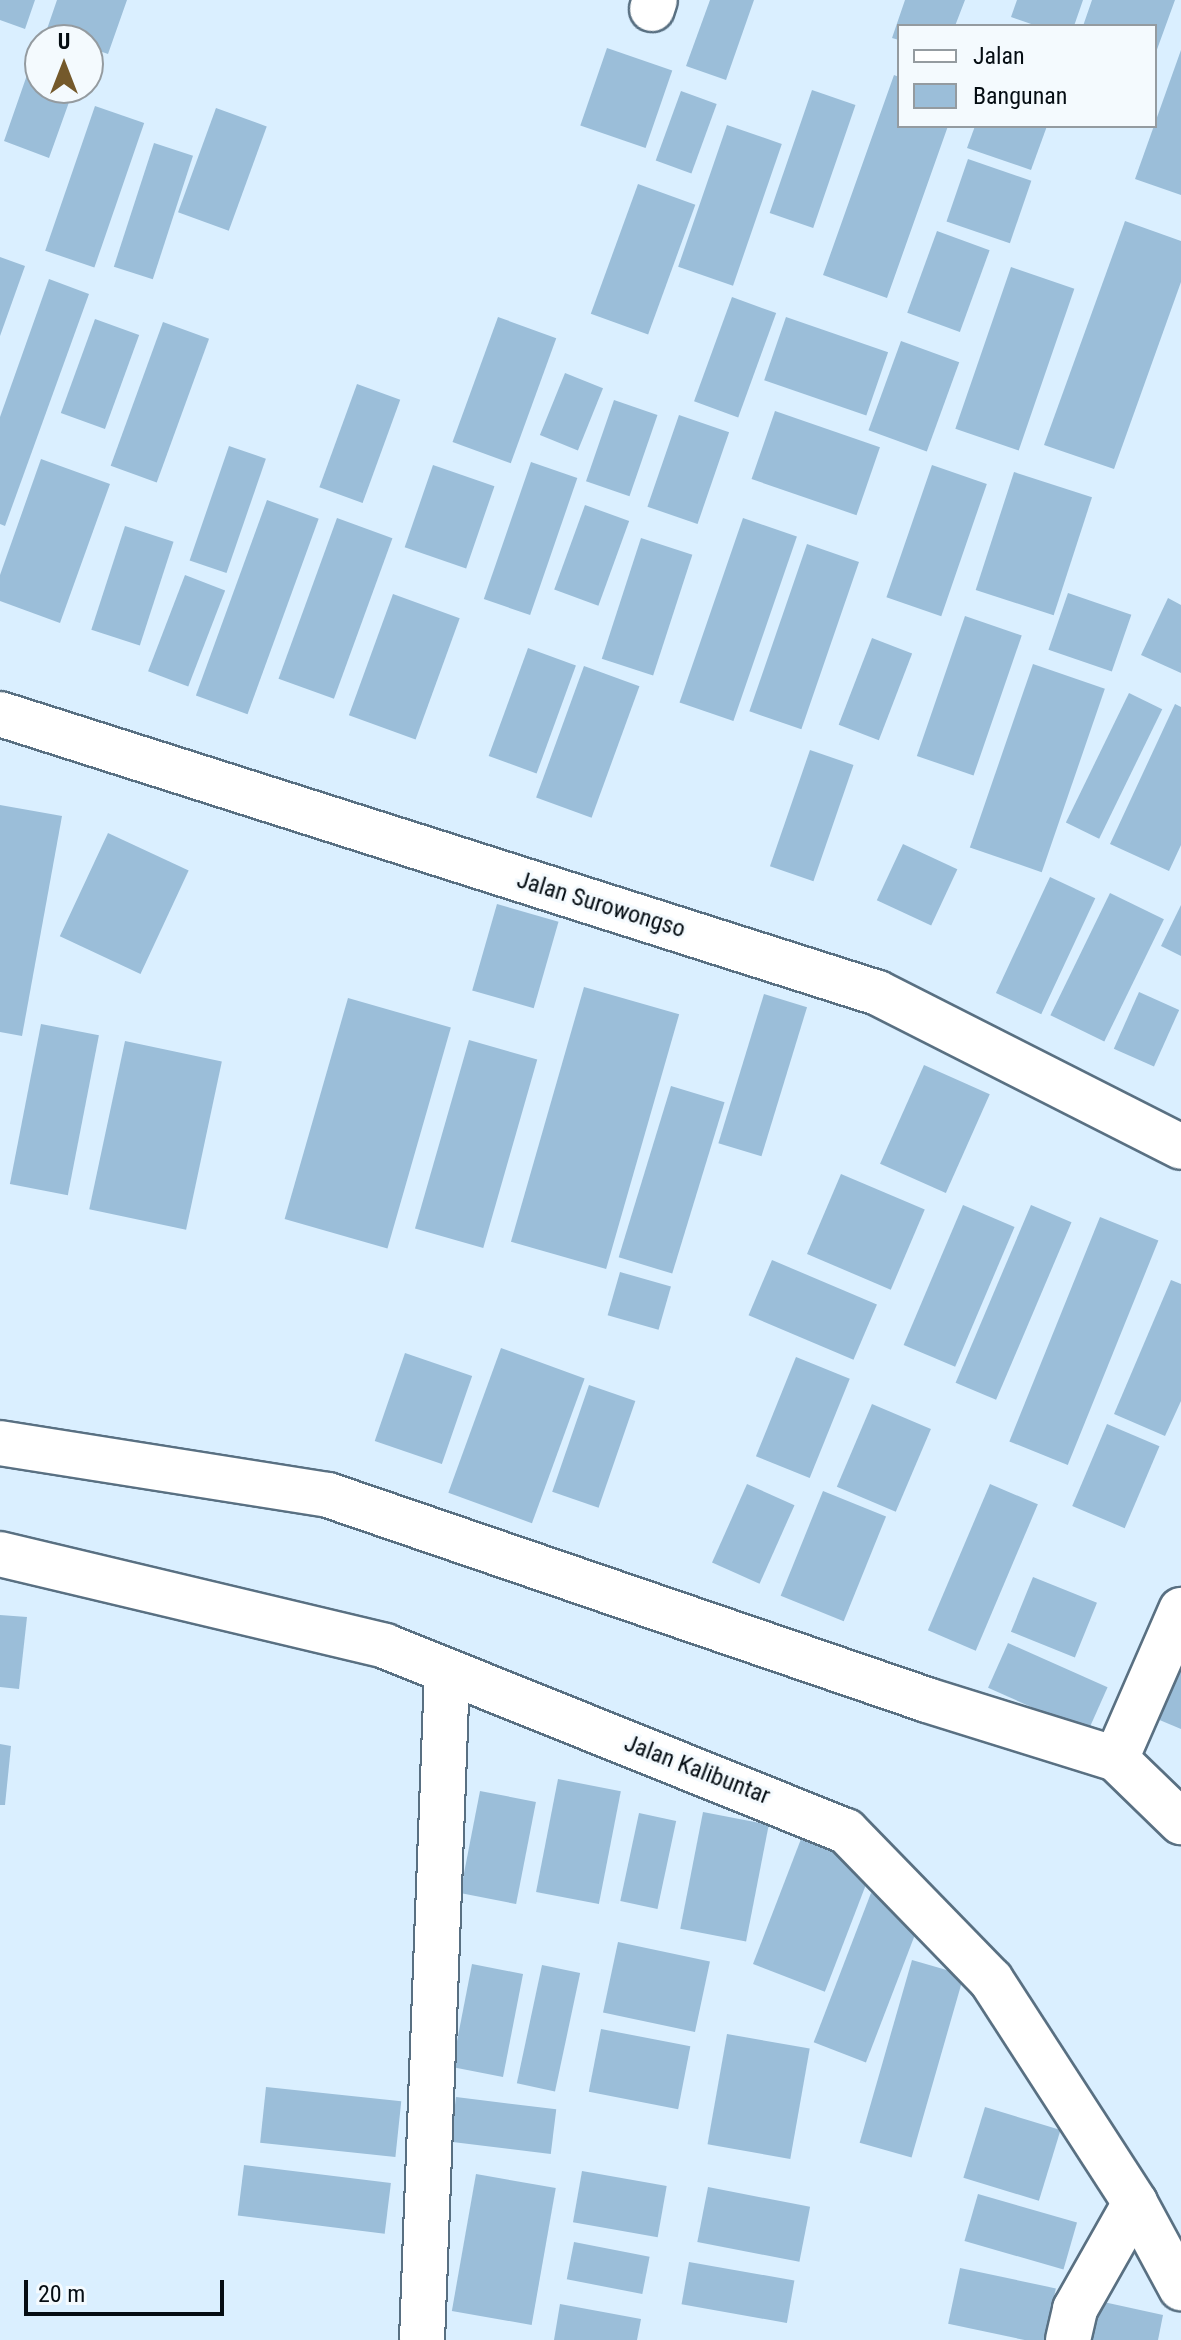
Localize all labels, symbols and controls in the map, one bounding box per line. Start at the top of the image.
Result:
north arrow [24,24,104,104]
legend [897,24,1157,128]
text: U [58,29,70,54]
text: Jalan [973,42,1025,70]
text: Bangunan [973,82,1067,110]
street label: Jalan Surowongso [513,866,689,944]
street label: Jalan Kalibuntar [620,1729,774,1811]
scale bar [28,2264,228,2314]
text: 20 m [38,2280,85,2308]

